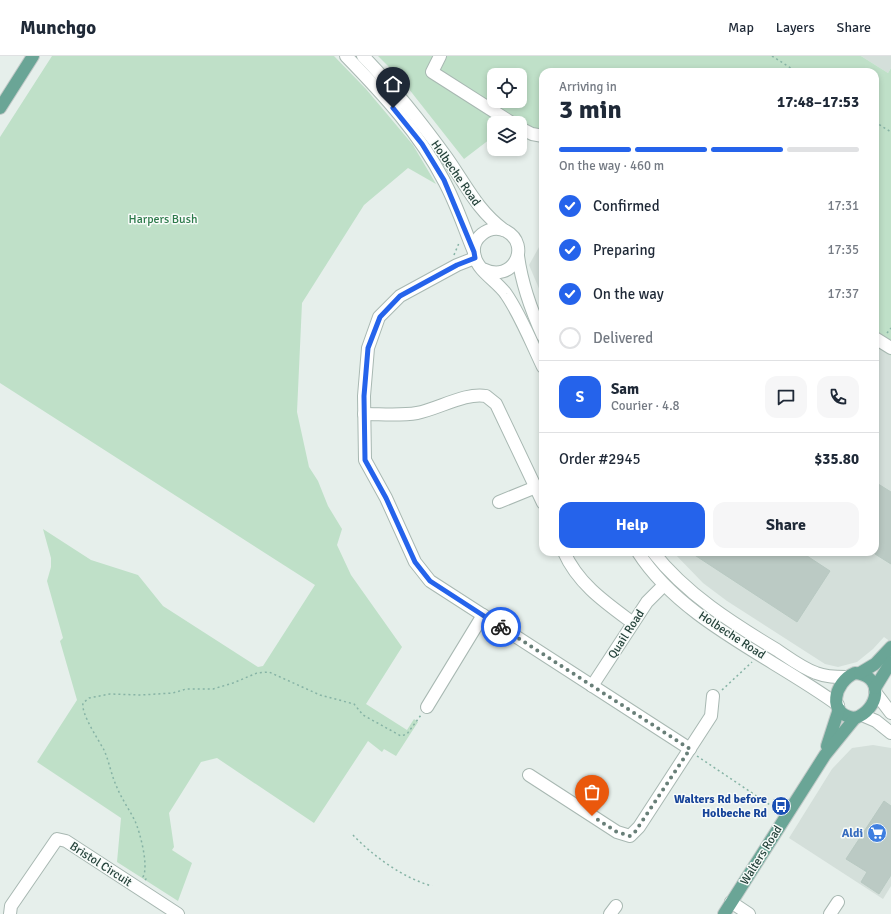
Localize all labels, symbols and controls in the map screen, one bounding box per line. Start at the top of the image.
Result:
text: Munchgo [20,16,96,40]
text: Map [728,19,754,36]
text: Layers [776,19,815,36]
text: Share [837,19,871,36]
pin [376,67,410,108]
map controls [487,68,527,156]
button: locate [487,68,527,108]
icon: home [382,73,404,95]
text: Arriving in [559,79,617,95]
text: 17:48–17:53 [777,93,859,111]
text: 3 min [559,94,622,126]
button: layers [487,116,527,156]
street label: Holbeche Road [427,138,484,209]
text: On the way · 460 m [559,158,664,174]
icon: check [559,195,581,217]
text: Confirmed [593,197,660,215]
text: 17:31 [827,198,859,214]
park label: Harpers Bush [129,212,197,227]
icon: check [559,239,581,261]
text: Preparing [593,241,656,259]
text: 17:35 [827,242,859,258]
icon: check [559,283,581,305]
text: On the way [593,285,664,303]
text: 17:37 [827,286,859,302]
text: Delivered [593,329,653,347]
button: chat [765,376,807,418]
button: phone [817,376,859,418]
text: Sam [611,380,639,398]
text: S [576,388,584,406]
text: Courier · 4.8 [611,398,680,414]
text: Order #2945 [559,450,641,468]
text: $35.80 [814,450,859,468]
button: Help [559,502,705,548]
button: Share [713,502,859,548]
courier [481,607,521,647]
street label: Quail Road [605,607,648,662]
street label: Holbeche Road [695,608,768,663]
icon: bike [490,616,512,638]
pin [575,775,609,816]
icon: bag [581,781,603,803]
place label: Walters Rd before Holbeche Rd [674,792,768,821]
bus stop icon: Walters Rd before Holbeche Rd [770,795,792,817]
supermarket icon: Aldi [866,822,888,844]
street label: Walters Road [737,823,786,888]
place label: Aldi [842,826,863,841]
street label: Bristol Circuit [67,839,135,890]

